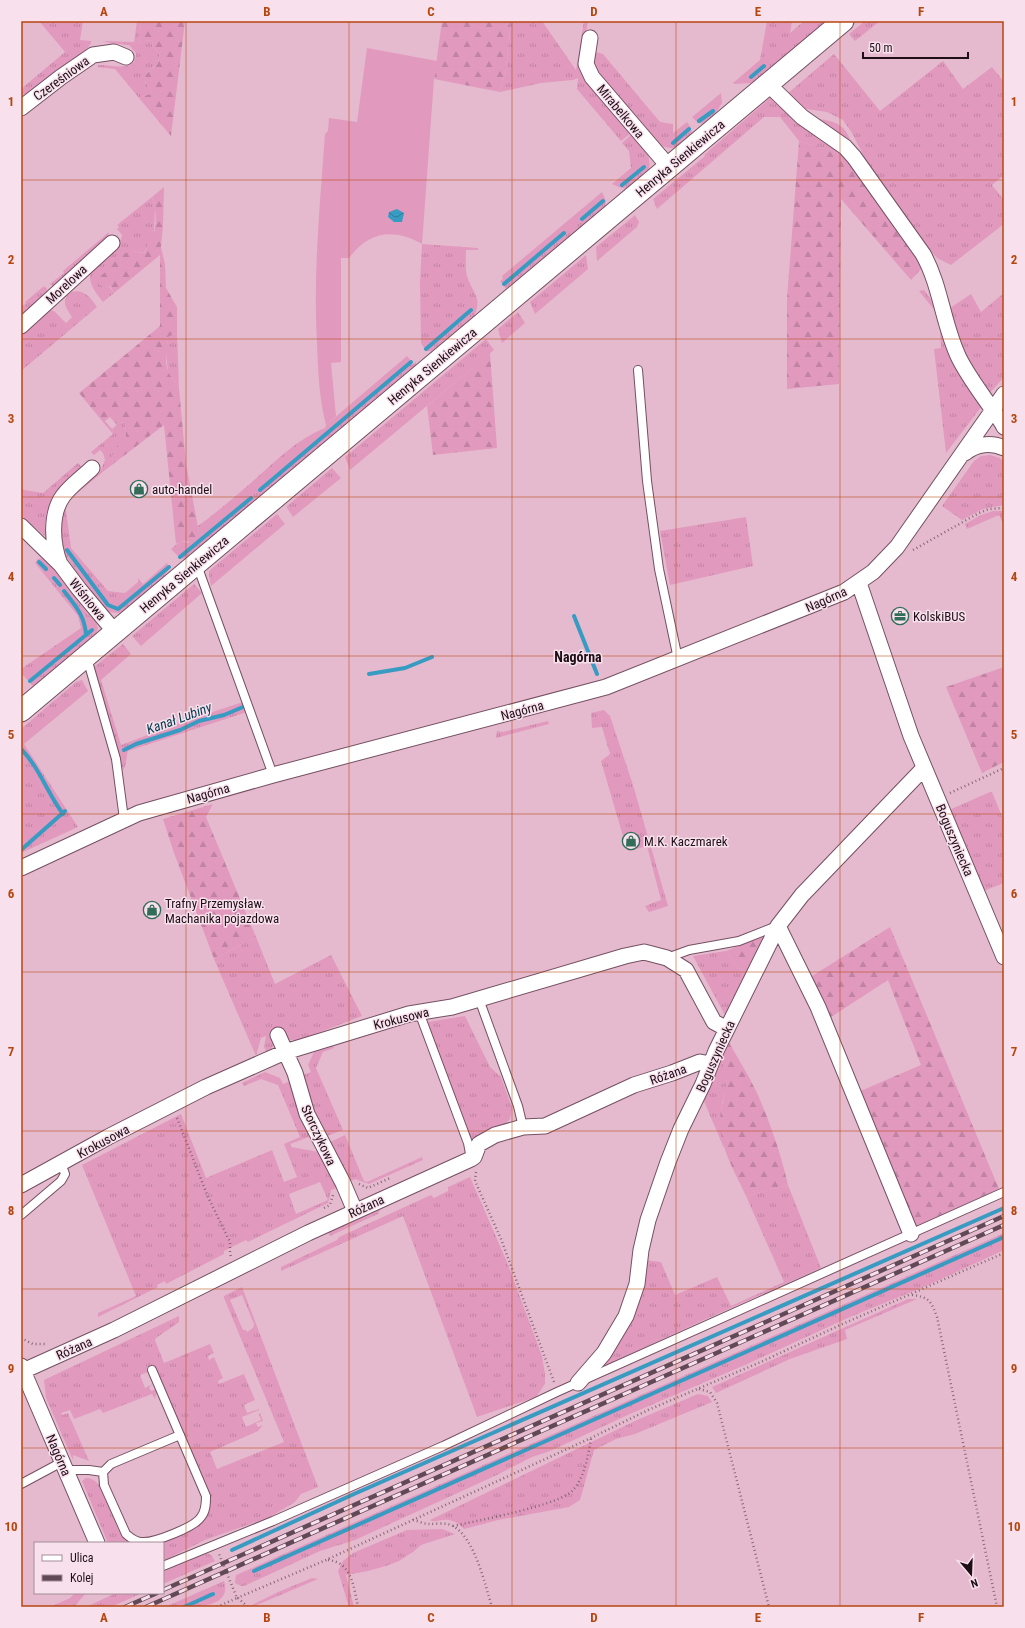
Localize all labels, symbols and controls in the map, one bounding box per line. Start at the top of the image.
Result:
text: A [100,4,108,19]
text: B [263,4,271,19]
text: C [427,4,435,19]
text: D [590,4,598,19]
text: E [755,4,762,19]
text: F [918,4,924,19]
scale bar [863,34,968,60]
text: 50 m [869,41,893,55]
street label: Czereśniowa [30,53,92,104]
street label: Mirabelkowa [594,81,647,141]
text: 1 [8,94,14,109]
text: 1 [1011,94,1017,109]
street label: Henryka Sienkiewicza [633,117,728,200]
text: 2 [8,252,15,267]
text: 2 [1011,252,1018,267]
street label: Morelowa [43,262,90,307]
street label: Henryka Sienkiewicza [385,325,480,408]
text: 3 [8,411,14,426]
text: 3 [1011,411,1017,426]
shop icon: auto-handel [129,479,149,499]
place label: auto-handel [152,482,212,497]
street label: Henryka Sienkiewicza [137,533,232,616]
text: 4 [8,569,15,584]
text: 4 [1011,569,1018,584]
street label: Wiśniowa [66,575,109,623]
street label: Nagórna [803,584,849,615]
office icon: KolskiBUS [890,606,910,626]
place label: KolskiBUS [913,609,966,624]
district label: Nagórna [554,649,602,665]
street label: Nagórna [499,698,545,723]
water label: Kanał Lubiny [144,699,214,737]
text: 5 [8,727,15,742]
text: 5 [1011,727,1018,742]
street label: Nagórna [185,780,231,807]
street label: Boguszyniecka [933,802,976,878]
shop icon: M.K. Kaczmarek [621,831,641,851]
place label: M.K. Kaczmarek [644,834,728,849]
text: 6 [8,886,15,901]
text: 6 [1011,886,1018,901]
place label: Trafny Przemysław. Machanika pojazdowa [165,896,279,926]
shop icon: Trafny Przemysław. Machanika pojazdowa [142,900,162,920]
street label: Krokusowa [372,1004,430,1033]
street label: Boguszyniecka [693,1018,738,1094]
text: 7 [8,1044,15,1059]
text: 7 [1011,1044,1018,1059]
street label: Różana [648,1061,688,1088]
street label: Storczykowa [298,1103,339,1168]
street label: Krokusowa [75,1122,132,1161]
street label: Różana [346,1192,387,1221]
text: 8 [8,1203,14,1218]
text: 8 [1011,1203,1017,1218]
street label: Różana [54,1334,95,1363]
text: 9 [8,1361,14,1376]
text: 9 [1011,1361,1017,1376]
street label: Nagórna [43,1432,74,1478]
text: 10 [4,1519,18,1534]
text: 10 [1007,1519,1021,1534]
legend [34,1542,164,1594]
text: Ulica [70,1551,94,1565]
north arrow [951,1554,991,1594]
text: Kolej [70,1571,93,1585]
text: N [969,1576,979,1590]
text: A [100,1610,108,1625]
text: B [263,1610,271,1625]
text: C [427,1610,435,1625]
text: D [590,1610,598,1625]
text: E [755,1610,762,1625]
text: F [918,1610,924,1625]

